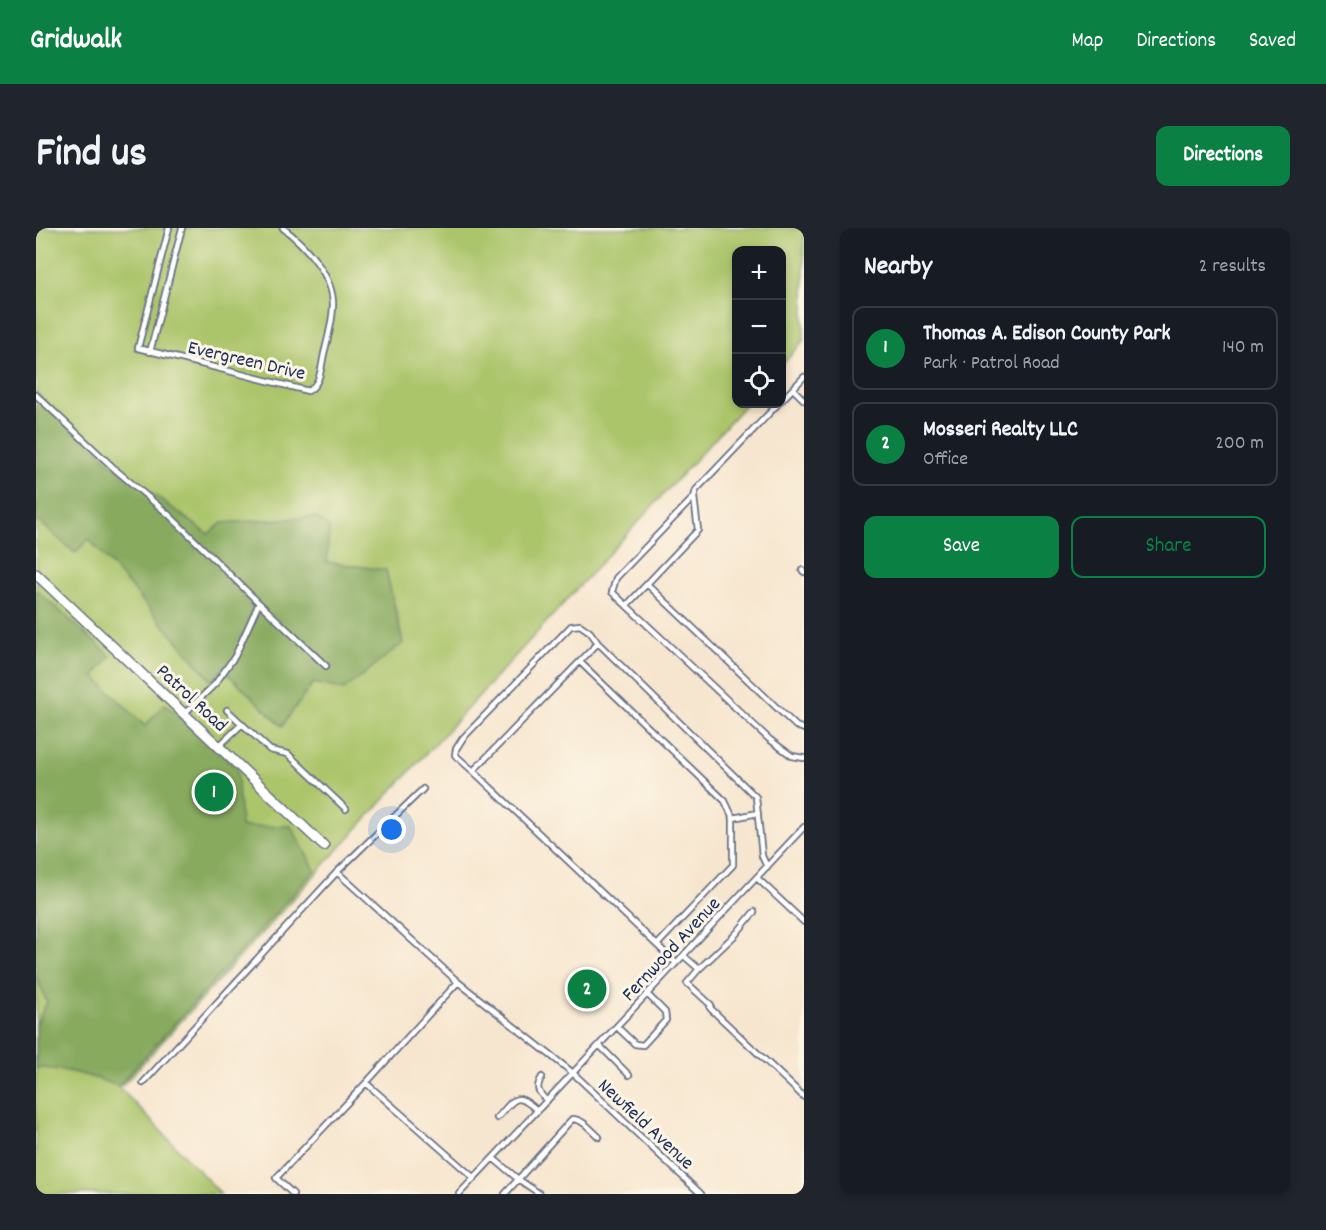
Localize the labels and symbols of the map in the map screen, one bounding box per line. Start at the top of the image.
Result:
street label: Evergreen Drive [185,335,308,389]
street label: Patrol Road [149,659,233,740]
pin: 1 [194,770,234,814]
your location [377,815,406,844]
street label: Fernwood Avenue [616,891,728,1009]
pin: 2 [568,966,606,1011]
street label: Newfield Avenue [590,1073,700,1178]

